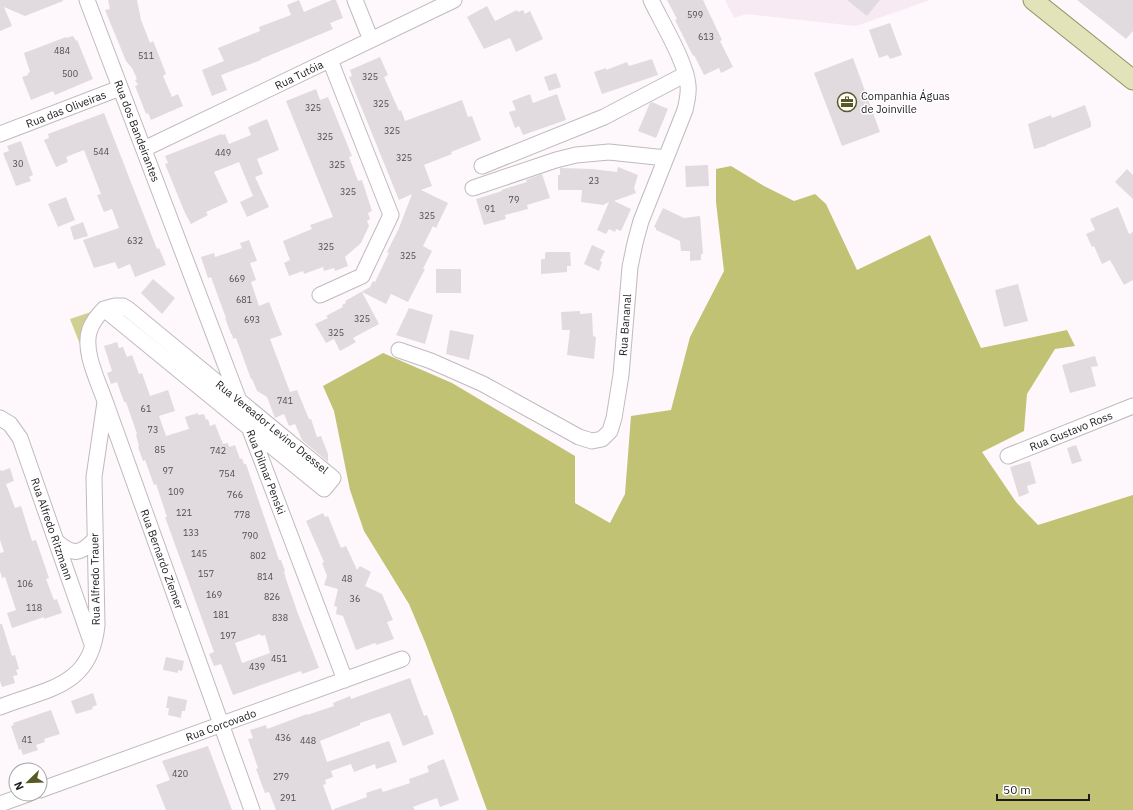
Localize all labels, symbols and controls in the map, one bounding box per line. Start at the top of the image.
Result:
house number: 599 [687,9,703,20]
house number: 613 [698,31,714,42]
house number: 484 [54,45,70,56]
house number: 511 [138,50,154,61]
street label: Rua Tutóia [272,57,326,93]
house number: 500 [62,68,78,79]
house number: 325 [362,71,378,82]
street label: Rua dos Bandeirantes [111,78,163,184]
street label: Rua das Oliveiras [24,87,108,131]
place label: Companhia Águas de Joinville [861,89,950,116]
office icon: Companhia Águas de Joinville [836,91,858,113]
house number: 325 [373,98,389,109]
house number: 325 [305,102,321,113]
house number: 325 [384,125,400,136]
house number: 325 [317,131,333,142]
house number: 544 [93,146,109,157]
house number: 449 [215,147,231,158]
house number: 325 [396,152,412,163]
house number: 30 [13,158,23,169]
house number: 325 [329,159,345,170]
house number: 23 [589,175,599,186]
house number: 325 [340,186,356,197]
house number: 79 [509,194,519,205]
house number: 91 [485,203,495,214]
house number: 325 [419,210,435,221]
house number: 632 [127,235,143,246]
house number: 325 [318,241,334,252]
house number: 325 [400,250,416,261]
house number: 669 [229,273,245,284]
house number: 681 [236,294,252,305]
street label: Rua Bananal [616,294,634,356]
house number: 325 [354,313,370,324]
house number: 693 [244,314,260,325]
house number: 325 [328,327,344,338]
street label: Rua Vereador Levino Dressel [213,377,331,477]
house number: 741 [277,395,293,406]
house number: 61 [141,403,151,414]
street label: Rua Gustavo Ross [1027,408,1115,454]
house number: 73 [148,424,158,435]
street label: Rua Dilmar Penski [243,428,289,516]
house number: 85 [155,444,165,455]
house number: 742 [210,445,226,456]
house number: 97 [163,465,173,476]
house number: 754 [219,468,235,479]
street label: Rua Alfredo Ritzmann [28,476,76,582]
house number: 109 [168,486,184,497]
house number: 766 [227,489,243,500]
street label: Rua Bernardo Ziemer [137,507,187,611]
house number: 121 [176,507,192,518]
house number: 778 [234,509,250,520]
house number: 133 [183,527,199,538]
house number: 790 [242,530,258,541]
street label: Rua Alfredo Trauer [87,533,103,625]
house number: 145 [191,548,207,559]
house number: 802 [250,550,266,561]
house number: 157 [198,568,214,579]
house number: 814 [257,571,273,582]
house number: 48 [342,573,352,584]
house number: 106 [17,578,33,589]
house number: 169 [206,589,222,600]
house number: 826 [264,591,280,602]
house number: 36 [350,593,360,604]
house number: 118 [26,602,42,613]
house number: 181 [213,609,229,620]
house number: 838 [272,612,288,623]
house number: 197 [220,630,236,641]
house number: 451 [271,653,287,664]
house number: 439 [249,661,265,672]
street label: Rua Corcovado [184,706,258,744]
house number: 436 [275,732,291,743]
house number: 41 [22,734,32,745]
house number: 448 [300,735,316,746]
north arrow [8,762,48,802]
house number: 420 [172,768,188,779]
house number: 279 [273,771,289,782]
scale bar [997,776,1089,802]
text: N [11,779,27,792]
text: 50 m [1003,782,1031,797]
house number: 291 [280,792,296,803]

